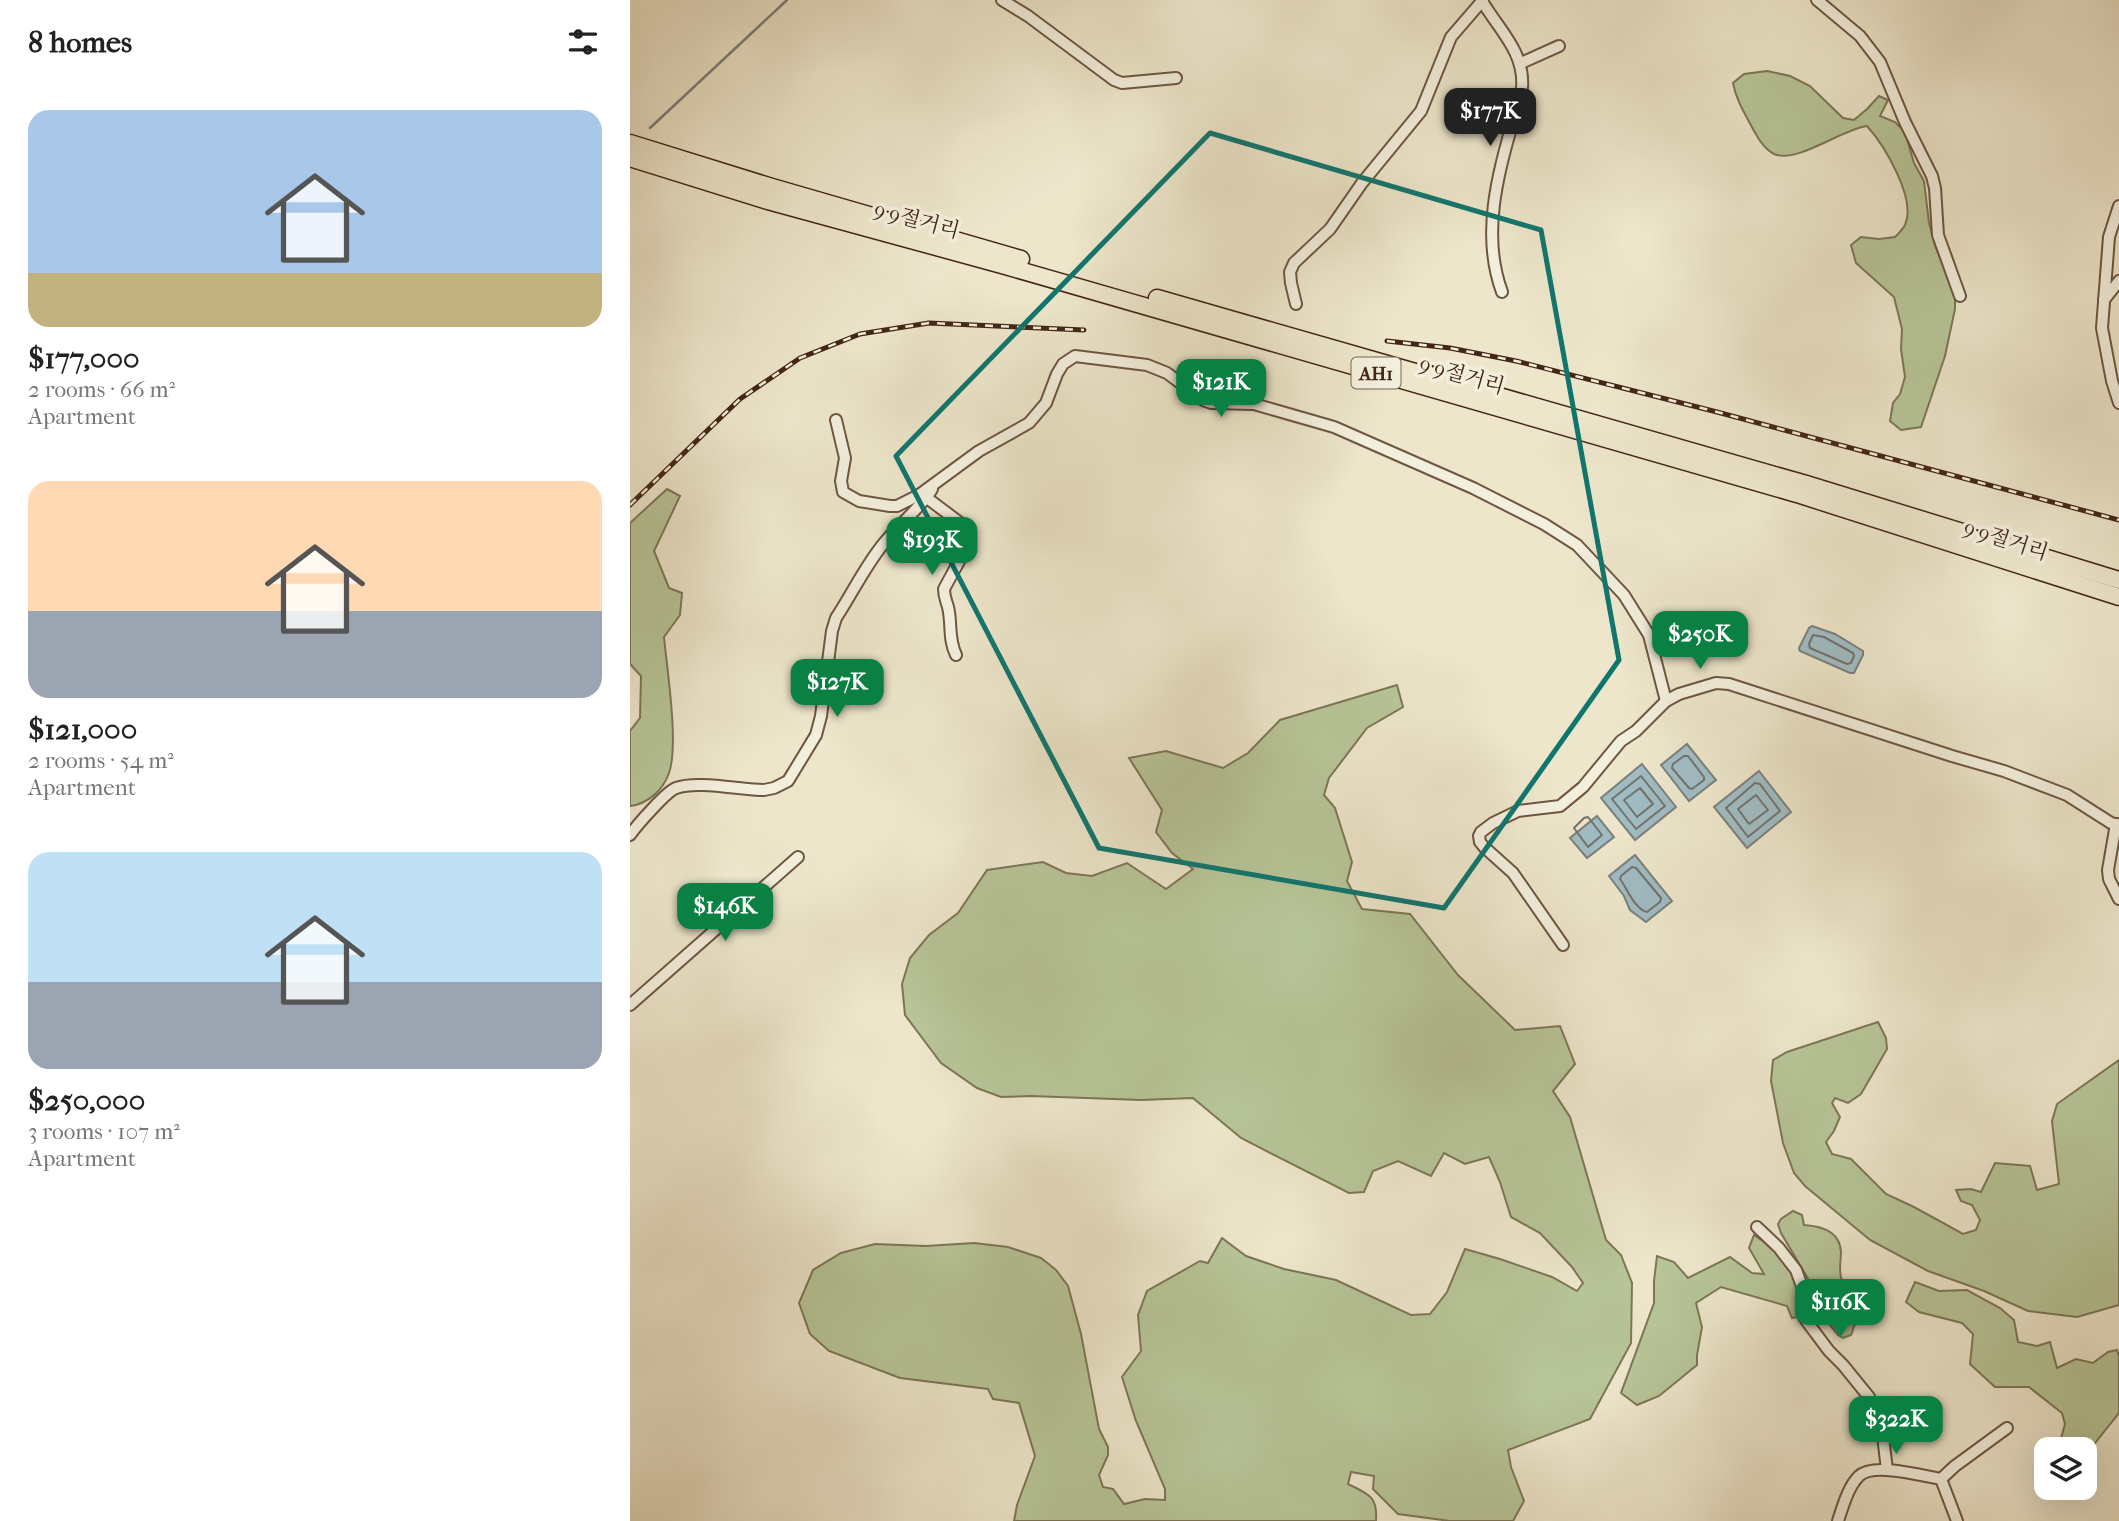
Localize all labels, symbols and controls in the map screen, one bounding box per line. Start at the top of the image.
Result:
icon: filters [564,23,602,61]
text: 8 homes [28,25,132,60]
pin: $177K [1441,88,1539,148]
text: $177K [1460,97,1520,124]
icon: home [252,155,378,281]
street label: 9·9절거리 [872,197,962,243]
text: $177,000 [28,341,140,376]
street label: 9·9절거리 [1417,351,1507,399]
road number: AH1 [1352,358,1400,388]
pin: $121K [1172,360,1270,419]
text: $121K [1192,368,1250,395]
text: 2 rooms · 66 m² [28,376,175,403]
text: Apartment [28,403,136,430]
street label: 9·9절거리 [1961,515,2051,565]
pin: $193K [883,518,981,577]
icon: home [252,526,378,652]
text: $193K [902,526,962,553]
pin: $250K [1651,612,1749,671]
text: $250K [1668,620,1732,647]
pin: $127K [788,660,886,719]
text: $127K [807,668,867,695]
text: $121,000 [28,712,137,747]
text: 2 rooms · 54 m² [28,747,174,774]
text: Apartment [28,774,136,801]
pin: $146K [676,884,774,943]
text: $146K [693,892,757,919]
icon: home [252,897,378,1023]
text: $250,000 [28,1083,145,1118]
text: 3 rooms · 107 m² [28,1118,180,1145]
text: Apartment [28,1145,136,1172]
pin: $116K [1791,1280,1889,1339]
text: $116K [1811,1288,1869,1315]
pin: $322K [1847,1396,1945,1456]
text: $322K [1865,1405,1927,1432]
map controls [2034,1437,2097,1500]
button: layers [2034,1437,2097,1500]

